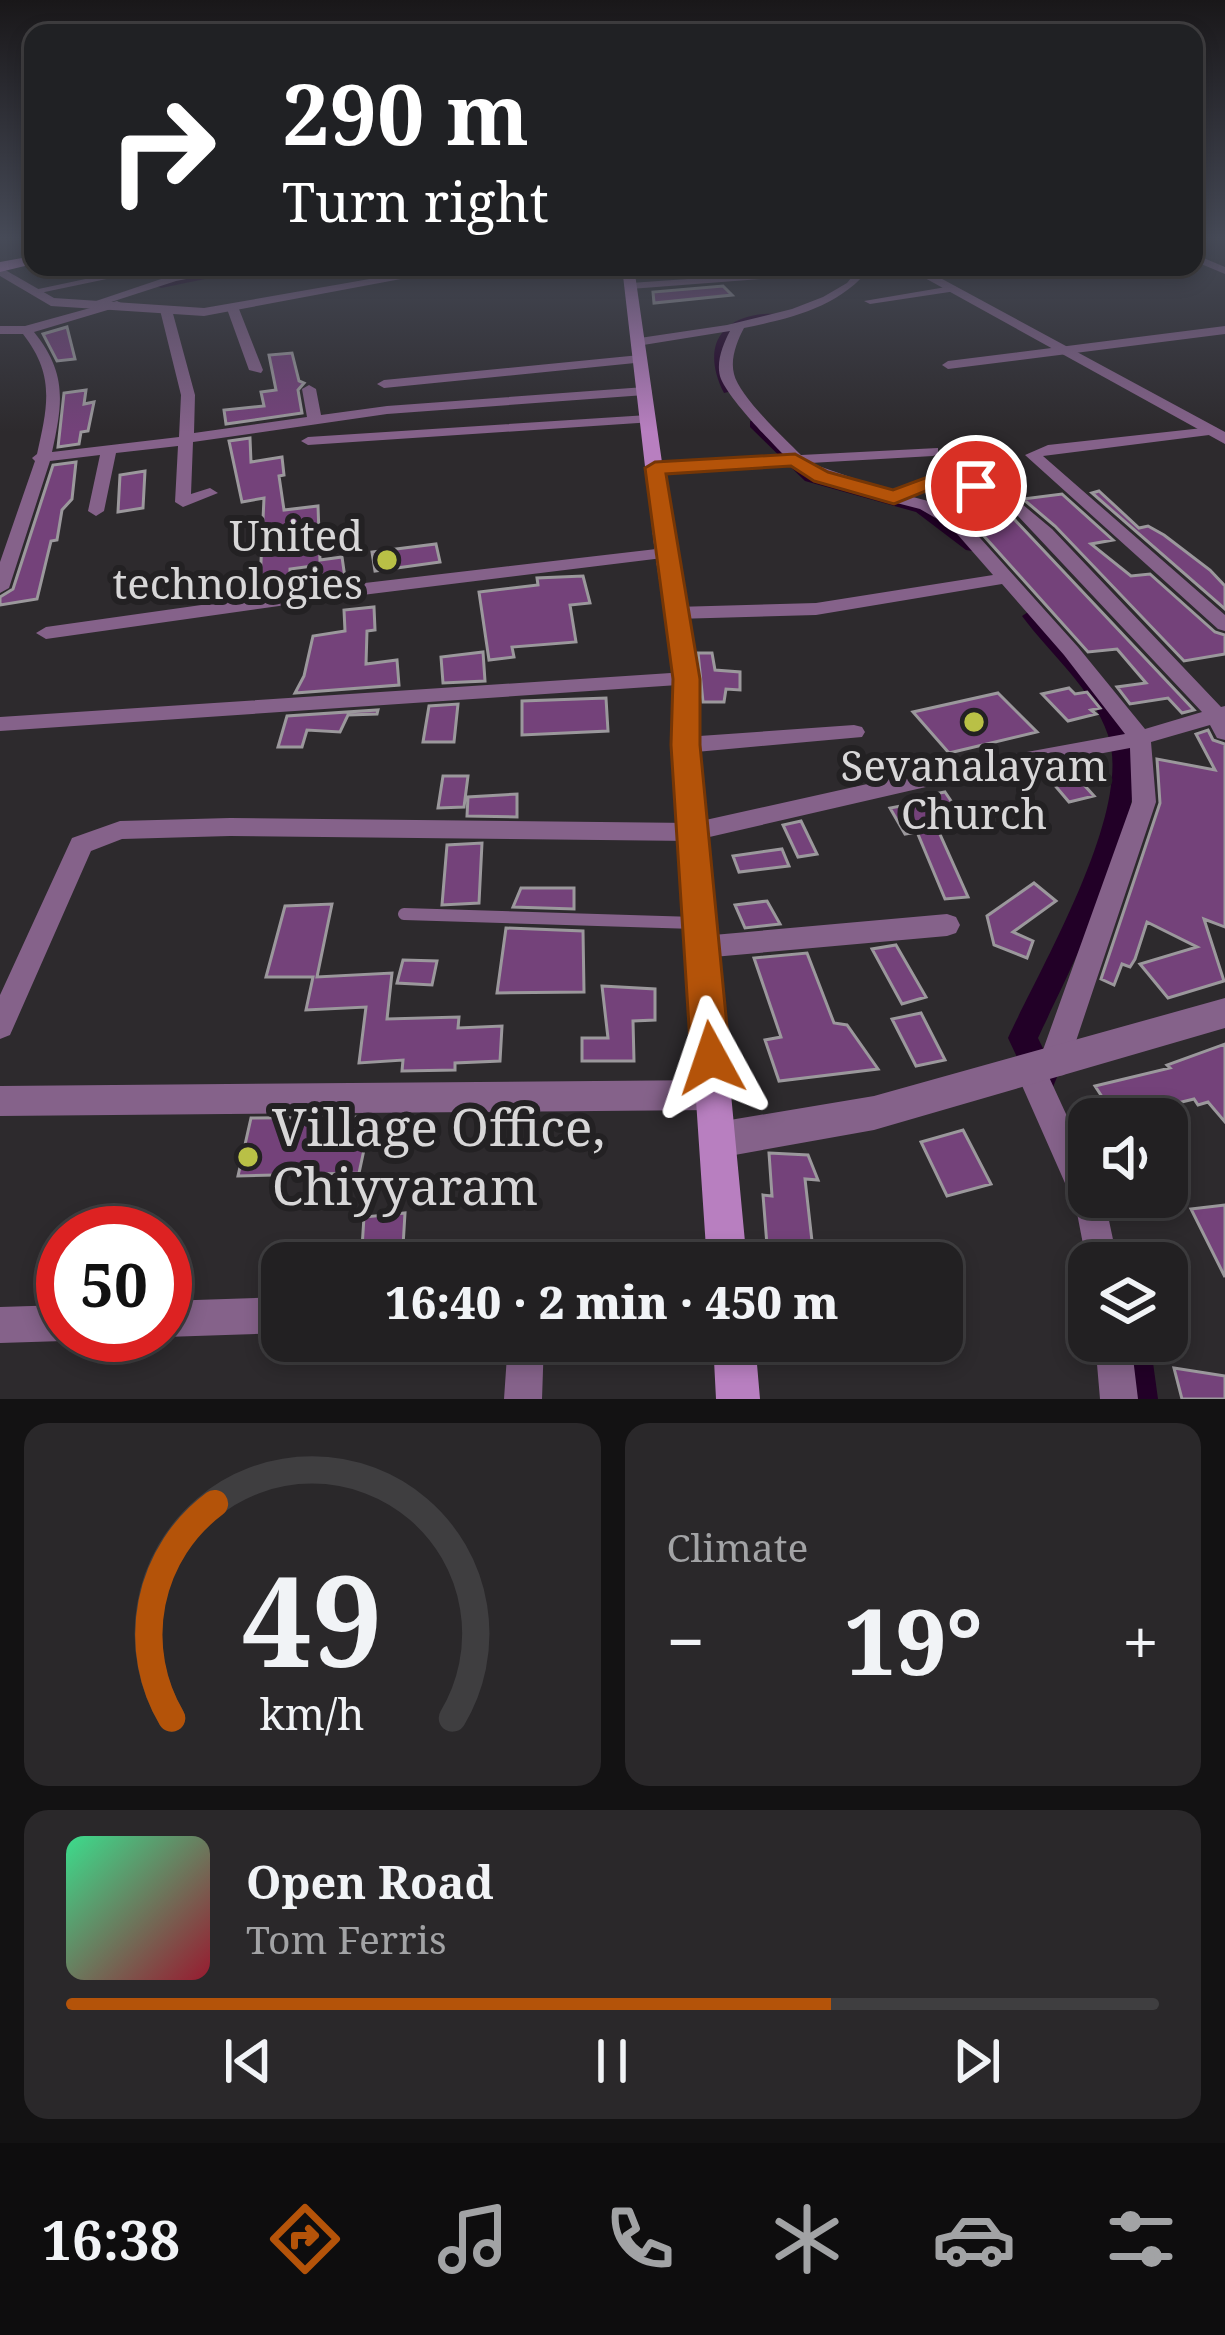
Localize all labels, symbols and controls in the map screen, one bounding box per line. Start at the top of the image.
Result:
text: 290 m [282,55,529,170]
icon: right [84,72,240,228]
text: Turn right [282,164,549,238]
pin [925,435,1027,537]
icon: arrive [943,453,1009,519]
place label: United technologies [112,506,363,611]
marker: United technologies [374,547,400,573]
marker: Sevanalayam Church [961,709,987,735]
place label: Sevanalayam Church [841,736,1107,841]
position arrow [648,995,774,1121]
place label: Village Office, Chiyyaram [272,1091,605,1220]
map controls [1068,1098,1188,1362]
button: sound [1068,1098,1188,1218]
marker: Village Office, Chiyyaram [235,1144,261,1170]
speed limit sign: 50 [36,1206,192,1362]
button: layers [1068,1242,1188,1362]
text: 16:40 · 2 min · 450 m [385,1271,839,1332]
text: Climate [667,1520,808,1573]
text: 49 [242,1534,383,1704]
text: 19° [844,1579,982,1701]
text: − [667,1595,705,1685]
text: + [1122,1595,1159,1685]
text: km/h [260,1683,365,1742]
text: Open Road [246,1851,494,1912]
text: Tom Ferris [246,1912,447,1965]
icon: previous [215,2028,281,2094]
icon: pause [579,2028,645,2094]
icon: next [944,2028,1010,2094]
icon: directions [263,2197,347,2281]
icon: music [431,2197,515,2281]
icon: phone [598,2197,682,2281]
icon: climate [765,2197,849,2281]
icon: car [932,2197,1016,2281]
icon: filters [1099,2197,1183,2281]
text: 16:38 [42,2202,180,2276]

